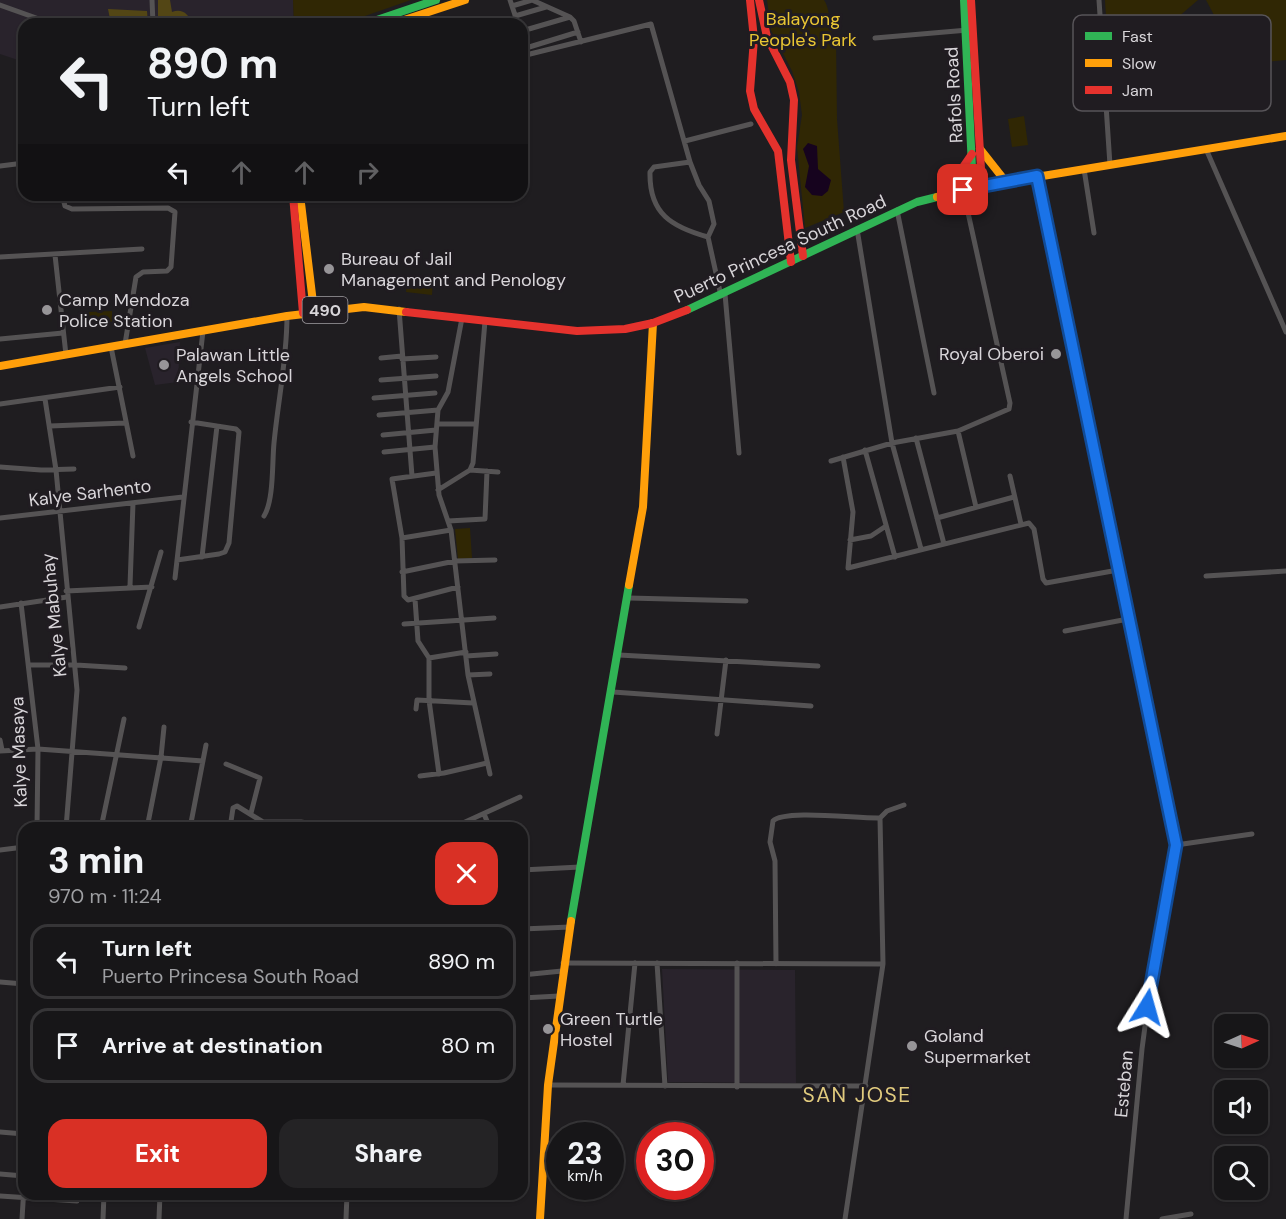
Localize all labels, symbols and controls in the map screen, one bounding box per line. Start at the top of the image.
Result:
park label: Balayong People's Park [749,7,857,52]
legend [1073,15,1271,111]
text: Fast [1122,26,1153,47]
text: 890 m [147,36,278,91]
icon: left [48,42,126,120]
street label: Rafols Road [939,46,969,144]
text: Slow [1122,53,1156,74]
text: Jam [1122,80,1153,101]
text: Turn left [147,89,250,124]
icon: left [162,156,195,189]
icon: ahead [225,156,258,189]
icon: ahead [288,156,321,189]
icon: right [351,156,384,189]
pin [937,164,988,215]
icon: arrive [946,173,979,206]
street label: Puerto Princesa South Road [670,189,890,309]
place label: Bureau of Jail Management and Penology [341,247,566,292]
marker: Bureau of Jail Management and Penology [322,262,336,276]
place label: Camp Mendoza Police Station [59,288,189,333]
road number: 490 [302,297,348,323]
marker: Camp Mendoza Police Station [40,303,54,317]
place label: Royal Oberoi [939,342,1044,366]
place label: Palawan Little Angels School [176,343,292,388]
marker: Royal Oberoi [1049,347,1063,361]
marker: Palawan Little Angels School [157,358,171,372]
street label: Kalye Sarhento [27,474,153,512]
street label: Kalye Mabuhay [36,552,72,678]
street label: Kalye Masaya [5,696,33,808]
text: 3 min [48,837,144,884]
button: close [435,842,498,905]
text: 970 m · 11:24 [48,883,162,909]
text: Turn left [102,934,192,963]
icon: left [51,945,84,978]
text: 890 m [428,947,495,976]
text: Puerto Princesa South Road [102,963,359,989]
position arrow [1115,975,1179,1039]
place label: Green Turtle Hostel [560,1007,663,1052]
north arrow [1214,1014,1268,1068]
map controls [1214,1014,1268,1200]
marker: Green Turtle Hostel [541,1022,555,1036]
place label: Goland Supermarket [924,1024,1031,1069]
icon: arrive [51,1029,84,1062]
text: Arrive at destination [102,1031,323,1060]
text: 80 m [441,1031,495,1060]
marker: Goland Supermarket [905,1039,919,1053]
street label: Esteban [1109,1049,1139,1119]
button: sound [1214,1080,1268,1134]
district label: SAN JOSE [802,1081,912,1109]
button: Exit [48,1119,267,1188]
button: Share [279,1119,498,1188]
speed limit sign: 30 [636,1122,714,1200]
text: 23 [567,1134,603,1173]
button: search [1214,1146,1268,1200]
text: km/h [567,1166,603,1186]

